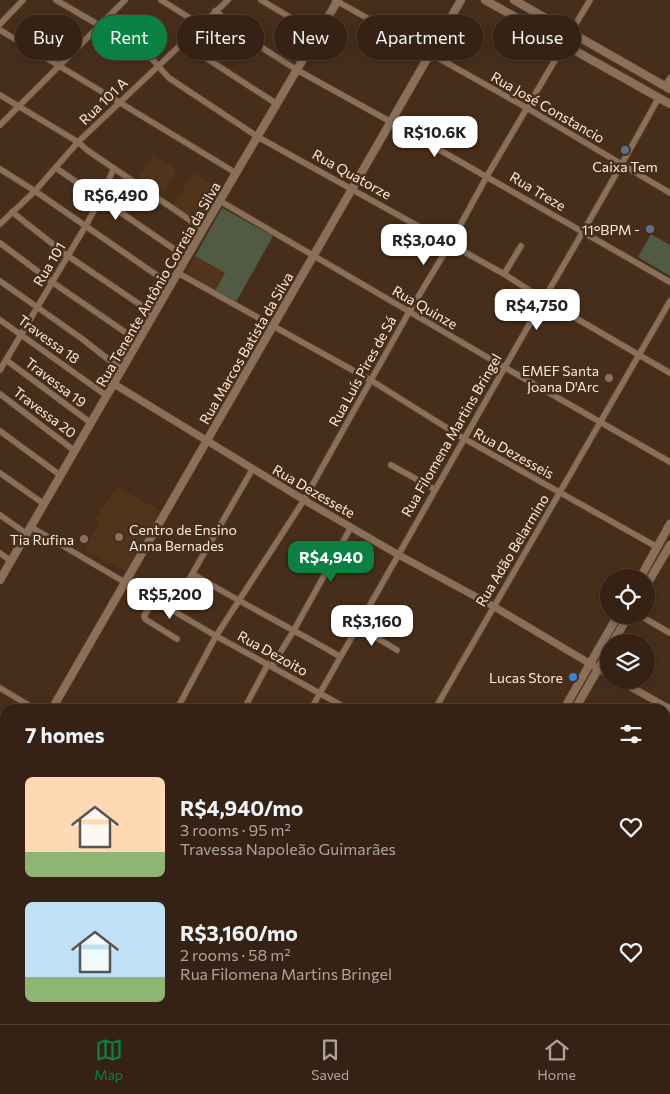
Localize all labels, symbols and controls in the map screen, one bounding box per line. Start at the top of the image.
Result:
chip: Buy [15,15,82,60]
chip: Rent [92,15,167,60]
chip: Filters [177,15,264,60]
chip: New [274,15,347,60]
chip: Apartment [357,15,483,60]
chip: House [493,15,581,60]
street label: Rua José Constancio [488,68,608,146]
street label: Rua 101 A [75,74,131,128]
pin: R$10.6K [389,116,481,158]
text: R$10.6K [404,122,466,141]
marker: Caixa Tem [619,144,631,156]
street label: Rua Quatorze [310,145,394,203]
place label: Caixa Tem [592,158,658,175]
street label: Rua Treze [507,168,569,214]
pin: R$6,490 [70,178,162,221]
street label: Rua Tenente Antônio Correia da Silva [92,179,224,389]
text: R$6,490 [84,185,148,204]
place label: 11°BPM - [582,221,640,238]
marker: 11°BPM - [644,223,656,235]
pin: R$3,040 [378,224,470,266]
text: R$3,040 [392,230,456,249]
street label: Rua 101 [29,239,69,289]
street label: Rua Marcos Batista da Silva [195,269,297,427]
street label: Rua Quinze [389,282,461,332]
pin: R$4,750 [491,288,583,331]
text: R$4,750 [506,295,568,314]
street label: Travessa 18 [15,311,83,367]
street label: Rua Luís Pires de Sá [325,313,399,429]
street label: Rua Filomena Martins Bringel [397,350,505,520]
street label: Travessa 19 [22,354,90,410]
place label: EMEF Santa Joana D'Arc [522,362,599,395]
marker: EMEF Santa Joana D'Arc [603,372,615,384]
street label: Travessa 20 [10,383,80,441]
street label: Rua Dezesseis [471,424,557,482]
street label: Rua Dezessete [270,461,358,521]
street label: Rua Adão Belarmino [472,491,552,609]
place label: Centro de Ensino Anna Bernades [129,521,237,554]
place label: Tia Rufina [10,531,74,548]
marker: Centro de Ensino Anna Bernades [113,531,125,543]
marker: Tia Rufina [78,533,90,545]
pin: R$4,940 [285,540,377,583]
text: R$4,940 [299,547,363,566]
map controls [600,569,655,689]
button: locate [600,569,655,624]
pin: R$5,200 [124,578,216,620]
text: R$5,200 [138,584,202,603]
pin: R$3,160 [326,604,418,647]
text: R$3,160 [342,611,402,630]
street label: Rua Dezoito [235,627,311,679]
button: layers [600,634,655,689]
place label: Lucas Store [489,669,563,686]
marker: Lucas Store [567,671,579,683]
icon: filters [617,720,645,748]
text: 7 homes [25,722,104,747]
text: R$4,940/mo [180,795,303,820]
icon: home [65,797,125,857]
icon: heart [617,813,645,841]
text: 3 rooms · 95 m² [180,820,291,839]
text: Travessa Napoleão Guimarães [180,839,396,858]
text: R$3,160/mo [180,920,298,945]
icon: home [65,922,125,982]
icon: heart [617,938,645,966]
text: 2 rooms · 58 m² [180,945,291,964]
text: Rua Filomena Martins Bringel [180,964,392,983]
tab: Map [94,1036,123,1083]
tab: Saved [311,1036,349,1083]
tab: Home [537,1036,576,1083]

